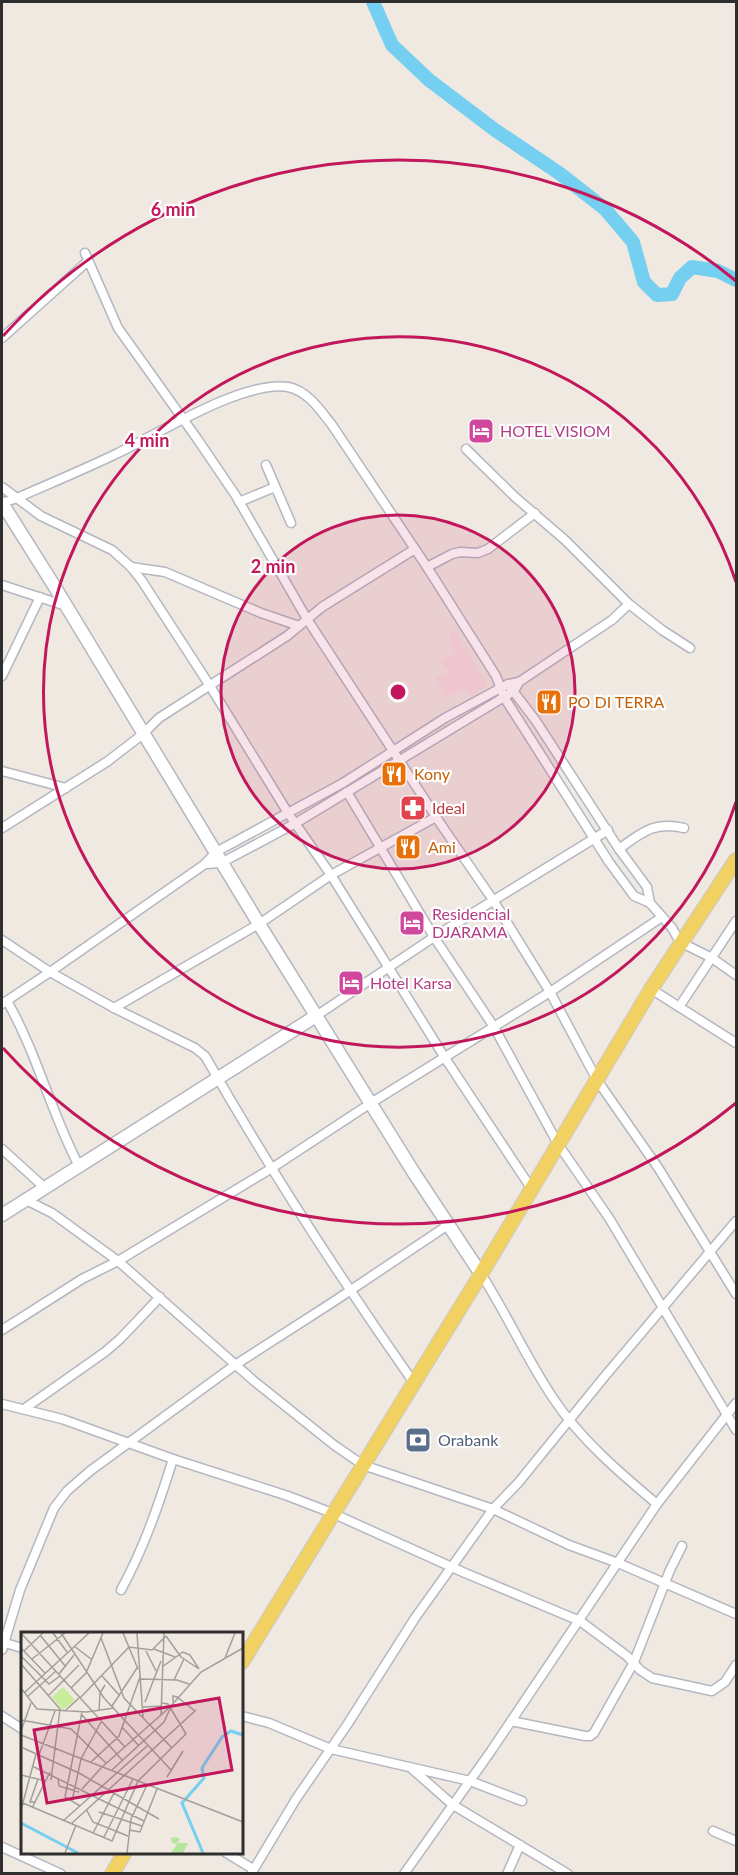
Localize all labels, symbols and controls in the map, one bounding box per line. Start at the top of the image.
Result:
text: 6 min [151,198,195,220]
hotel icon: HOTEL VISIOM [466,416,496,446]
place label: HOTEL VISIOM [500,421,611,440]
text: 4 min [125,429,169,451]
text: 2 min [251,555,295,577]
centre of rings [388,682,408,702]
restaurant icon: PO DI TERRA [534,687,564,717]
place label: PO DI TERRA [568,692,665,711]
restaurant icon: Kony [379,759,409,789]
place label: Kony [414,764,451,783]
pharmacy icon: Ideal [398,793,428,823]
place label: Ideal [432,798,465,817]
restaurant icon: Ami [393,832,423,862]
place label: Ami [428,837,456,856]
place label: Residencial DJARAMA [432,904,510,941]
hotel icon: Residencial DJARAMA [397,908,427,938]
hotel icon: Hotel Karsa [336,968,366,998]
place label: Hotel Karsa [370,973,452,992]
bank icon: Orabank [403,1425,433,1455]
place label: Orabank [438,1430,499,1449]
inset map [21,1632,243,1854]

